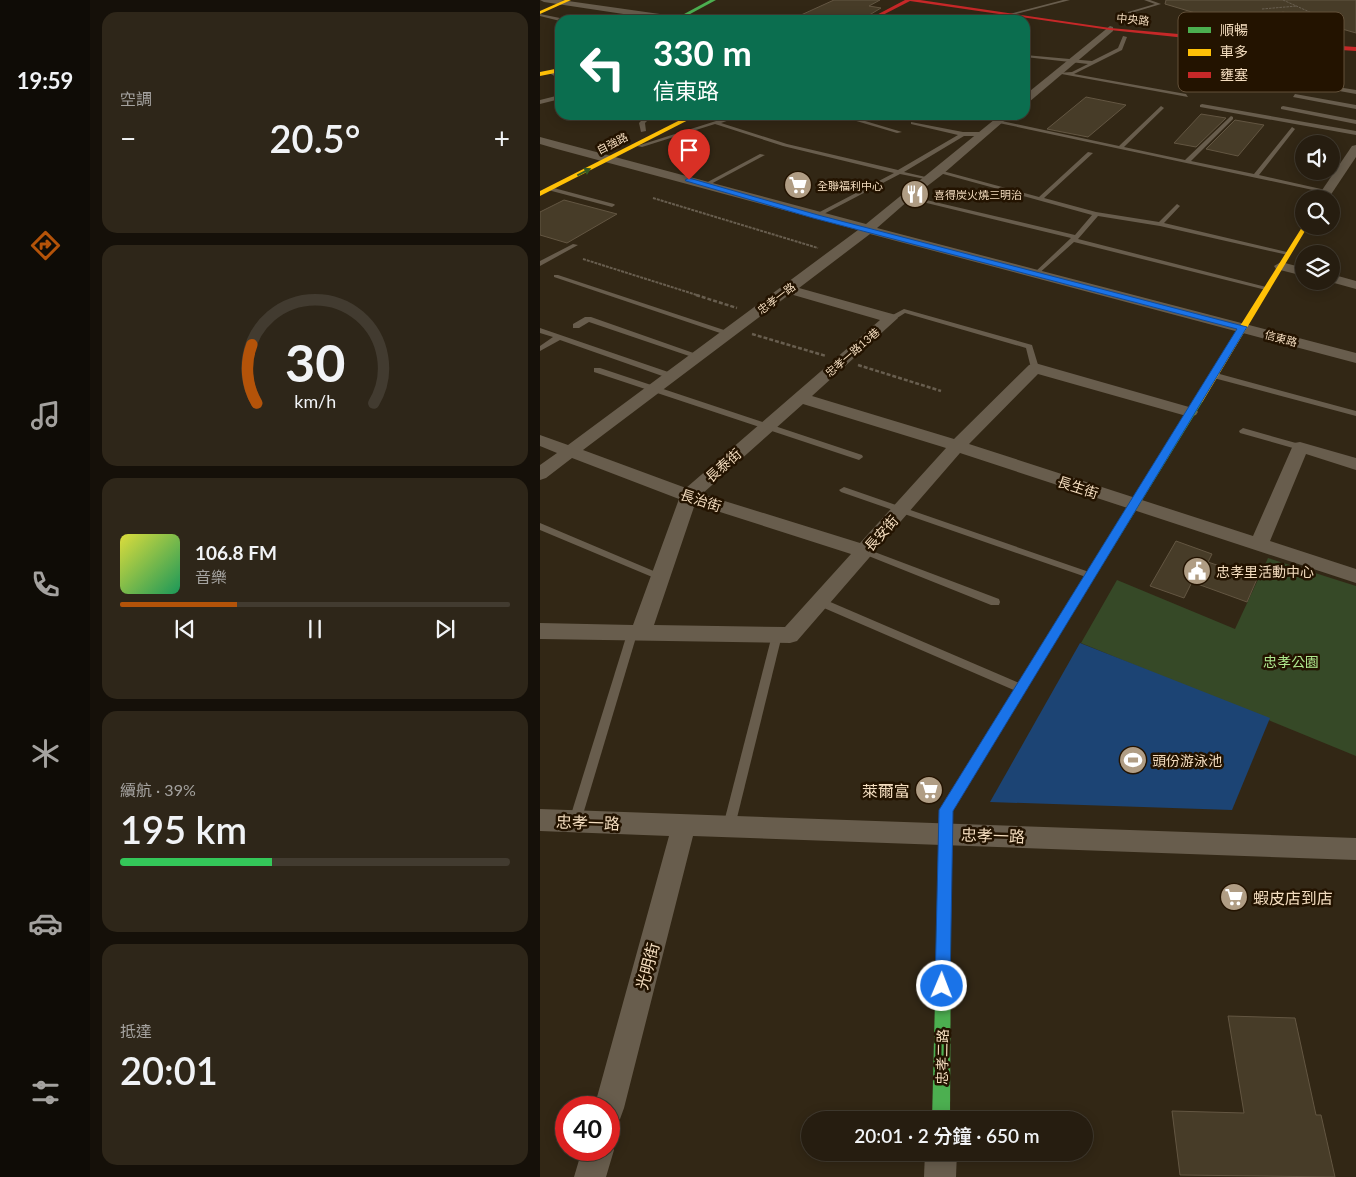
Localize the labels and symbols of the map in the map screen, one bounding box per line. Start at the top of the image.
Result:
street label: 中央路 [1116,11,1150,27]
legend [1178,12,1344,92]
text: 順暢 [1220,21,1248,38]
text: 車多 [1220,43,1248,60]
text: 壅塞 [1220,66,1248,83]
pin [668,129,710,180]
street label: 自強路 [594,130,630,156]
one-way arrow [576,168,591,176]
supermarket icon: 全聯福利中心 [783,170,813,200]
place label: 全聯福利中心 [817,179,883,192]
restaurant icon: 喜得炭火燒三明治 [900,179,930,209]
place label: 喜得炭火燒三明治 [934,188,1022,201]
street label: 忠孝一路 [755,280,797,316]
street label: 忠孝一路13巷 [822,325,882,379]
street label: 信東路 [1263,327,1299,349]
street label: 長泰街 [702,445,744,485]
street label: 長生街 [1055,472,1101,502]
street label: 長治街 [678,485,724,515]
street label: 長安街 [861,512,901,554]
public building icon: 忠孝里活動中心 [1182,556,1212,586]
place label: 忠孝里活動中心 [1216,563,1314,580]
park label: 忠孝公園 [1263,653,1319,670]
sports icon: 頭份游泳池 [1118,745,1148,775]
place label: 頭份游泳池 [1152,752,1222,769]
supermarket icon: 萊爾富 [914,775,944,805]
place label: 萊爾富 [862,781,910,800]
street label: 忠孝一路 [556,811,620,833]
street label: 忠孝一路 [961,824,1025,846]
supermarket icon: 蝦皮店到店 [1219,882,1249,912]
place label: 蝦皮店到店 [1253,888,1333,907]
street label: 光明街 [632,940,662,992]
position arrow [915,959,967,1011]
street label: 忠孝二路 [933,1029,951,1085]
speed limit sign: 40 [555,1096,620,1161]

